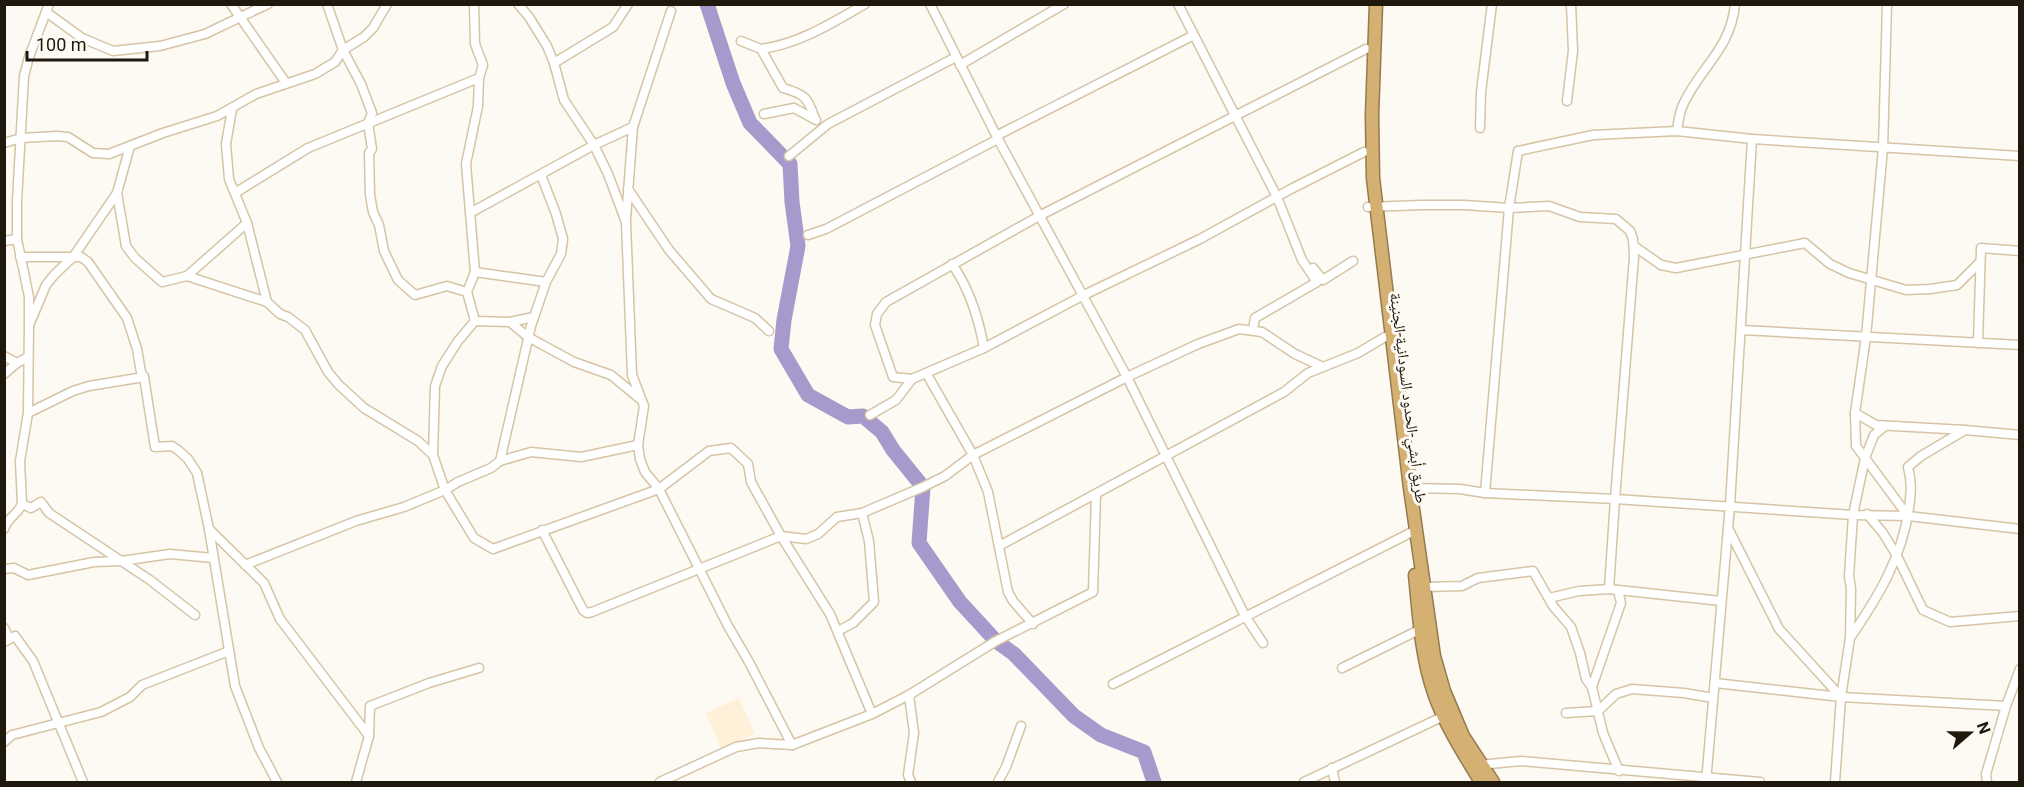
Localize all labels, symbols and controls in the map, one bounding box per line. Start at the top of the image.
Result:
scale bar [27,24,147,62]
text: 100 m [36,34,87,55]
street label: طريق أبشي-الحدود السودانية-الجنينة [1383,292,1431,505]
north arrow [1940,703,2000,763]
text: N [1973,719,1994,737]

